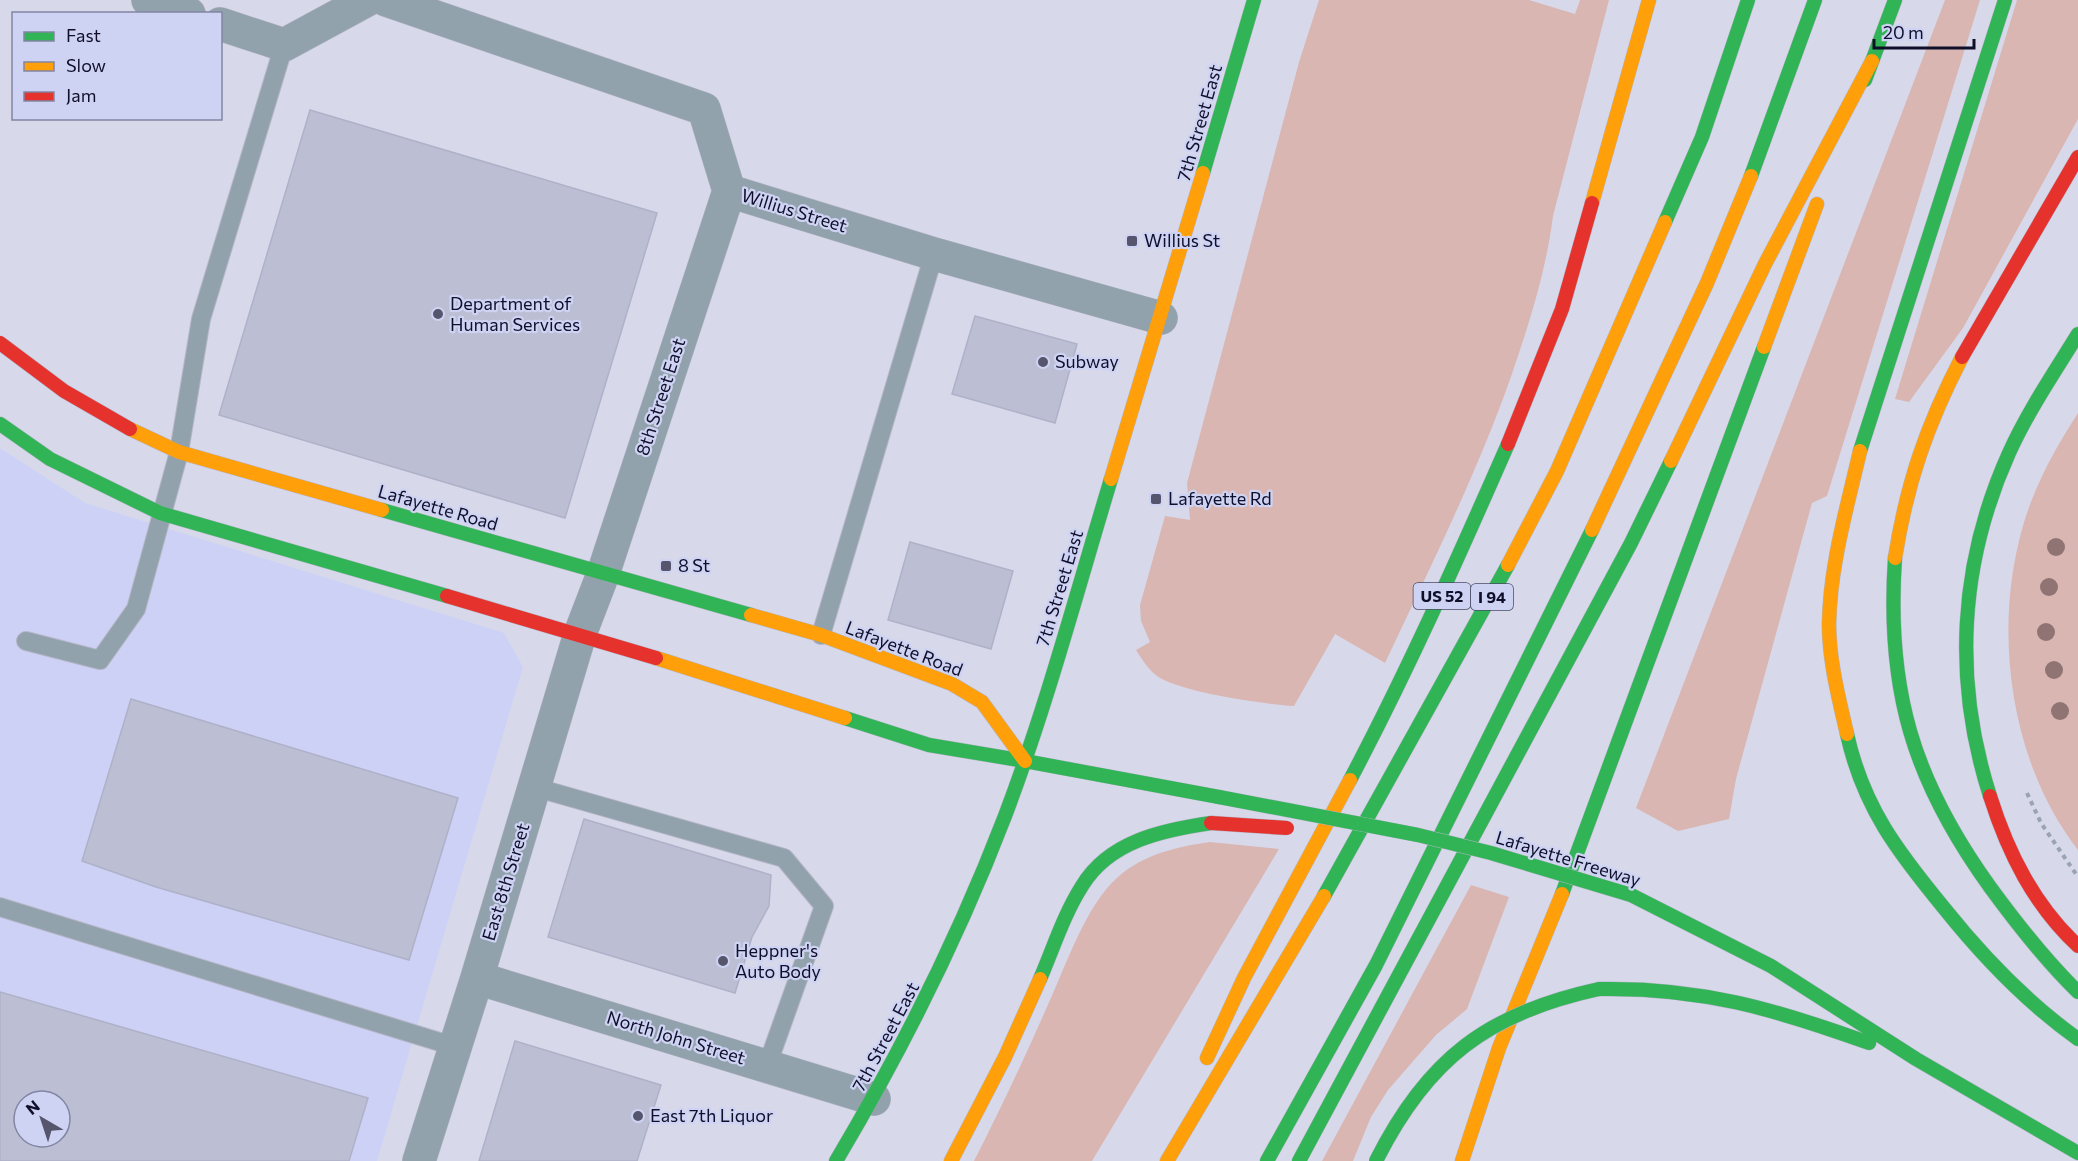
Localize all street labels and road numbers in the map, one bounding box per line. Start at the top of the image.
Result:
street label: 7th Street East [1172,62,1226,184]
street label: Willius Street [739,184,850,237]
street label: 8th Street East [631,335,689,458]
street label: Lafayette Road [376,479,501,535]
street label: 7th Street East [1031,527,1087,649]
road number: US 52 [1414,583,1470,609]
road number: I 94 [1471,584,1513,610]
street label: Lafayette Road [843,616,966,681]
street label: East 8th Street [477,820,533,943]
street label: Lafayette Freeway [1493,826,1643,891]
street label: 7th Street East [847,978,923,1095]
street label: North John Street [604,1006,748,1069]

